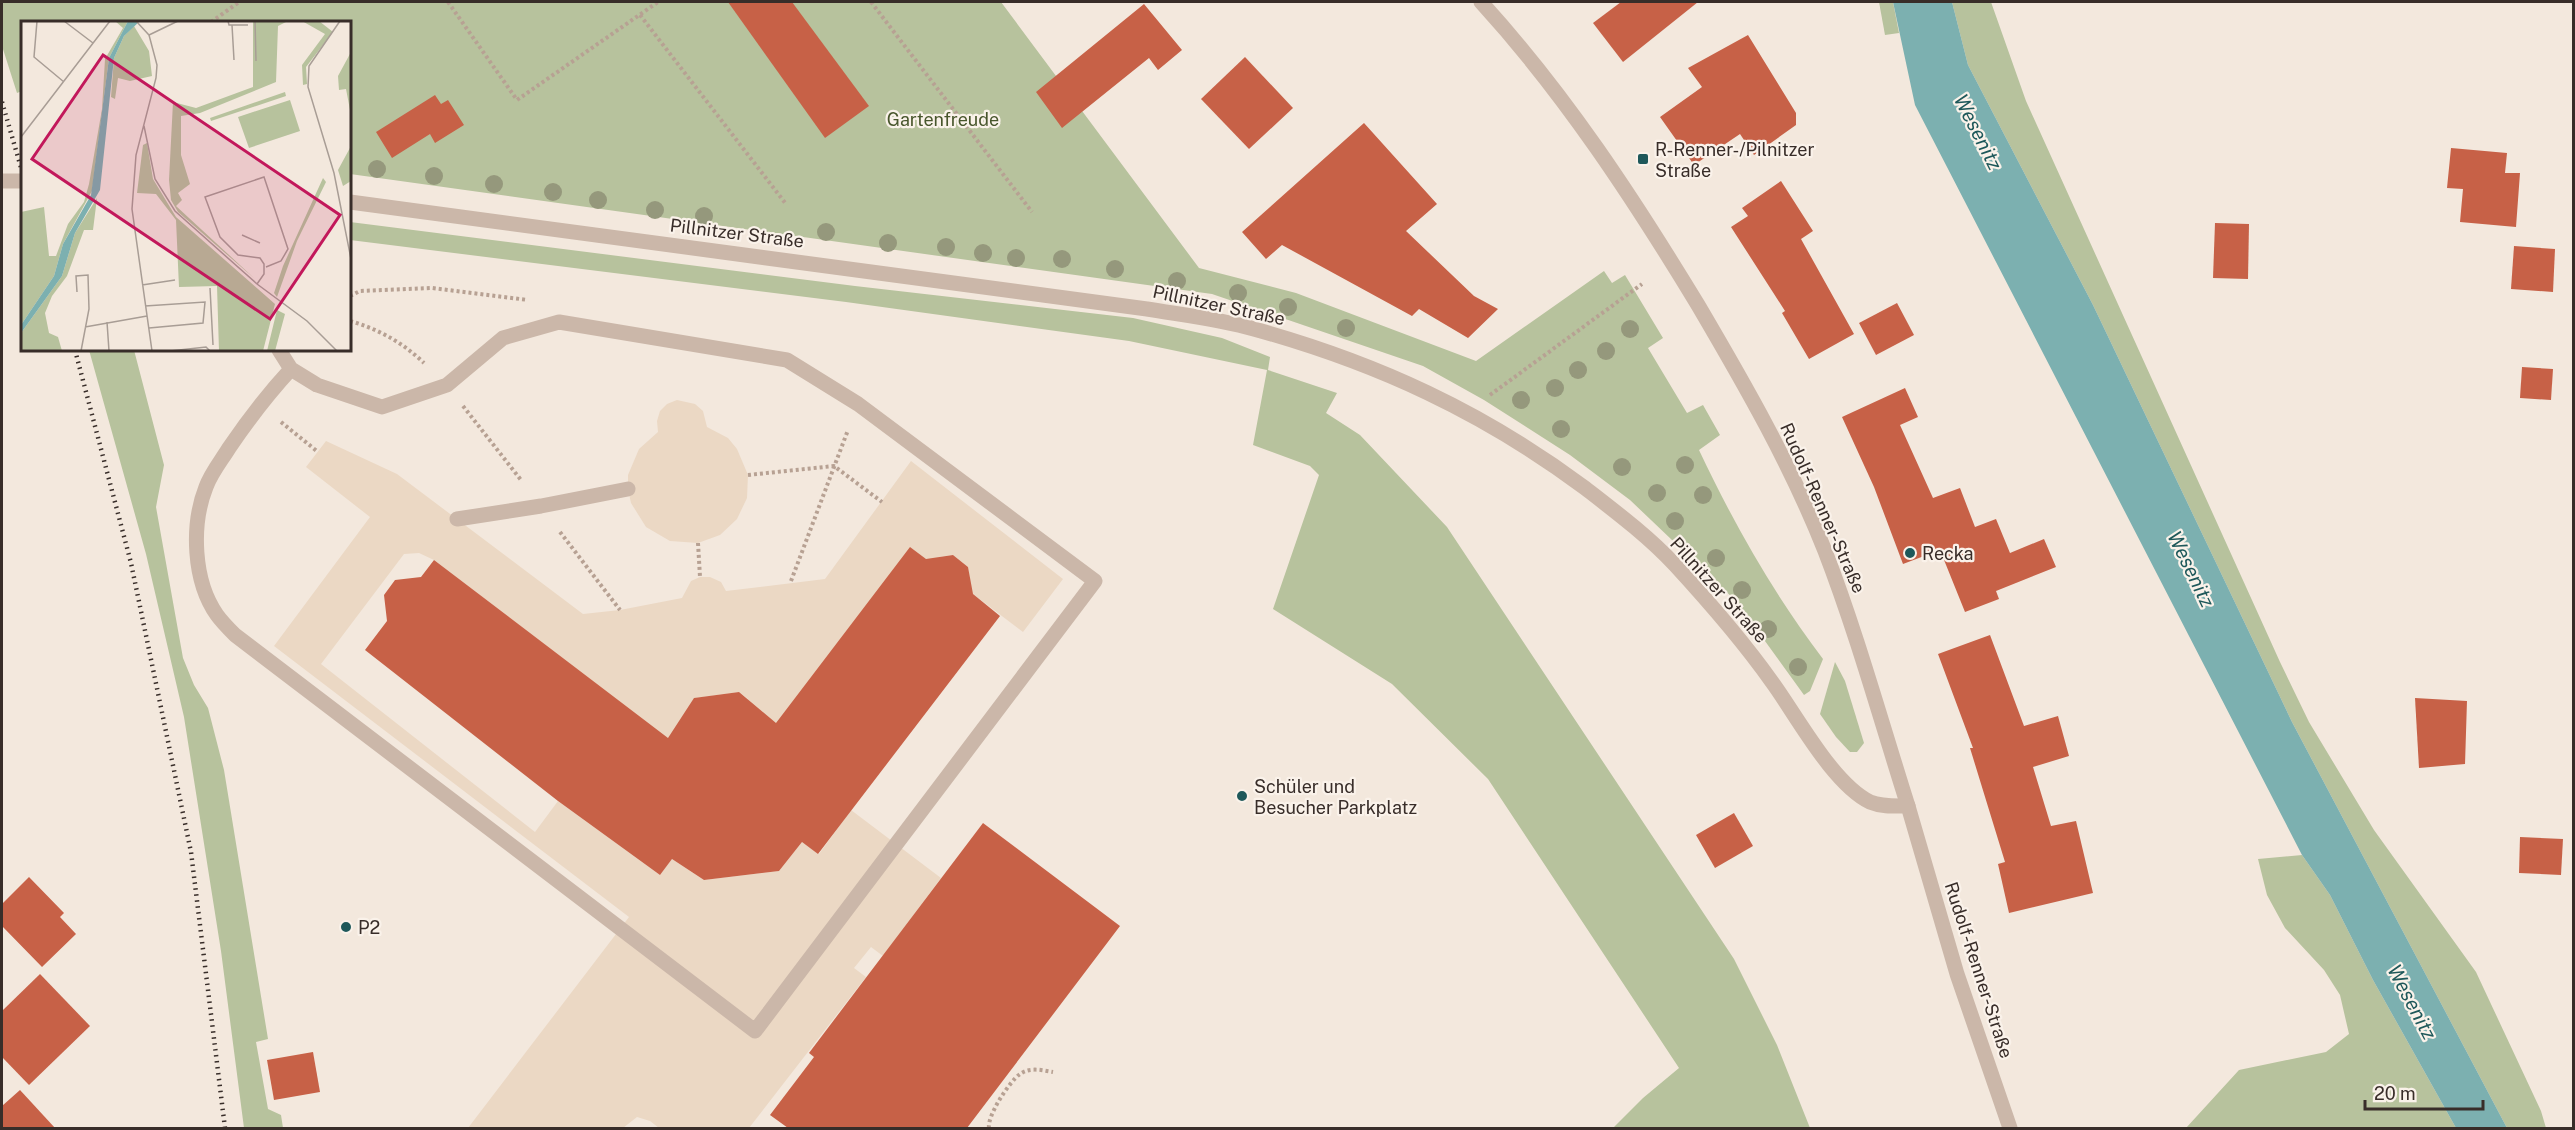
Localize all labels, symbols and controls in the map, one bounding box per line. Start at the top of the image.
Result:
inset map [21,21,351,351]
water label: Wesenitz [1949,90,2008,174]
park label: Gartenfreude [887,109,999,130]
place label: R-Renner-/Pilnitzer Straße [1655,139,1815,181]
marker: R-Renner-/Pilnitzer Straße [1636,152,1650,166]
street label: Pillnitzer Straße [669,214,805,252]
street label: Pillnitzer Straße [1151,281,1287,329]
street label: Rudolf-Renner-Straße [1776,420,1870,596]
water label: Wesenitz [2162,527,2220,612]
street label: Pillnitzer Straße [1666,533,1772,647]
place label: Recka [1922,543,1974,564]
marker: Recka [1903,546,1917,560]
place label: Schüler und Besucher Parkplatz [1254,776,1417,818]
marker: Schüler und Besucher Parkplatz [1235,789,1249,803]
street label: Rudolf-Renner-Straße [1941,879,2017,1061]
place label: P2 [358,917,380,938]
marker: P2 [339,920,353,934]
water label: Wesenitz [2382,960,2442,1044]
scale bar [2365,1073,2484,1111]
text: 20 m [2374,1083,2416,1104]

